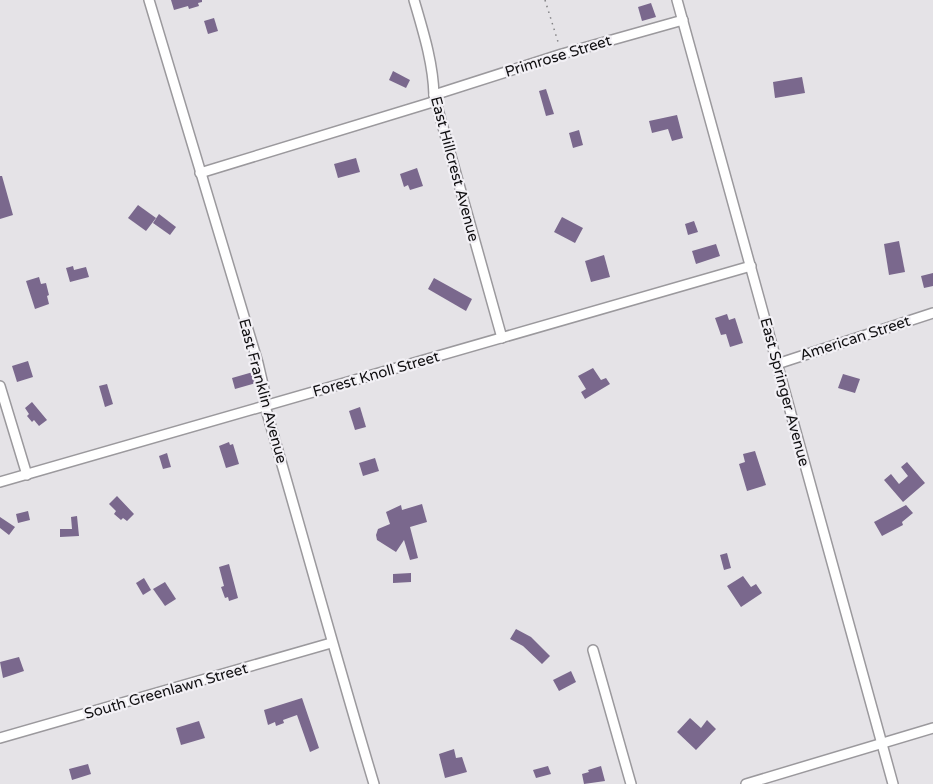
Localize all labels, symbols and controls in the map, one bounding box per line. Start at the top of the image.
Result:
street label: Primrose Street [503,31,614,81]
street label: East Hillcrest Avenue [427,94,483,244]
street label: American Street [797,312,913,364]
street label: East Springer Avenue [756,316,814,468]
street label: East Franklin Avenue [235,317,291,465]
street label: Forest Knoll Street [311,347,442,401]
street label: South Greenlawn Street [82,659,250,723]

